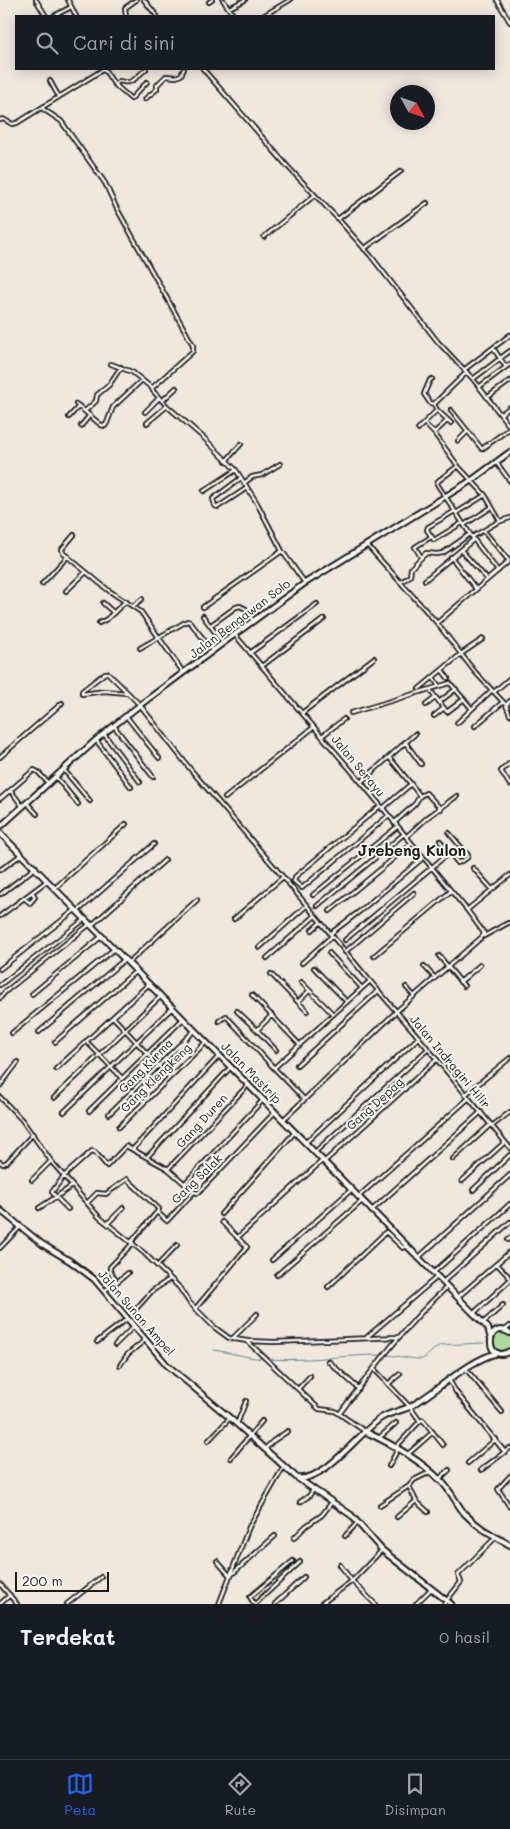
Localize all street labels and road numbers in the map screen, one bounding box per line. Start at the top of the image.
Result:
street label: Jalan Bengawan Solo [186,575,293,661]
street label: Jalan Serayu [328,731,389,799]
street label: Jalan Indragiri Hilir [407,1011,495,1111]
street label: Gang Kurma [115,1035,176,1096]
street label: Jalan Mastrip [218,1038,285,1107]
street label: Gang Klengkeng [116,1039,194,1115]
street label: Gang Depag [342,1073,406,1133]
street label: Gang Duren [172,1090,231,1151]
street label: Gang Salak [167,1150,225,1207]
street label: Jalan Sunan Ampel [95,1266,178,1359]

